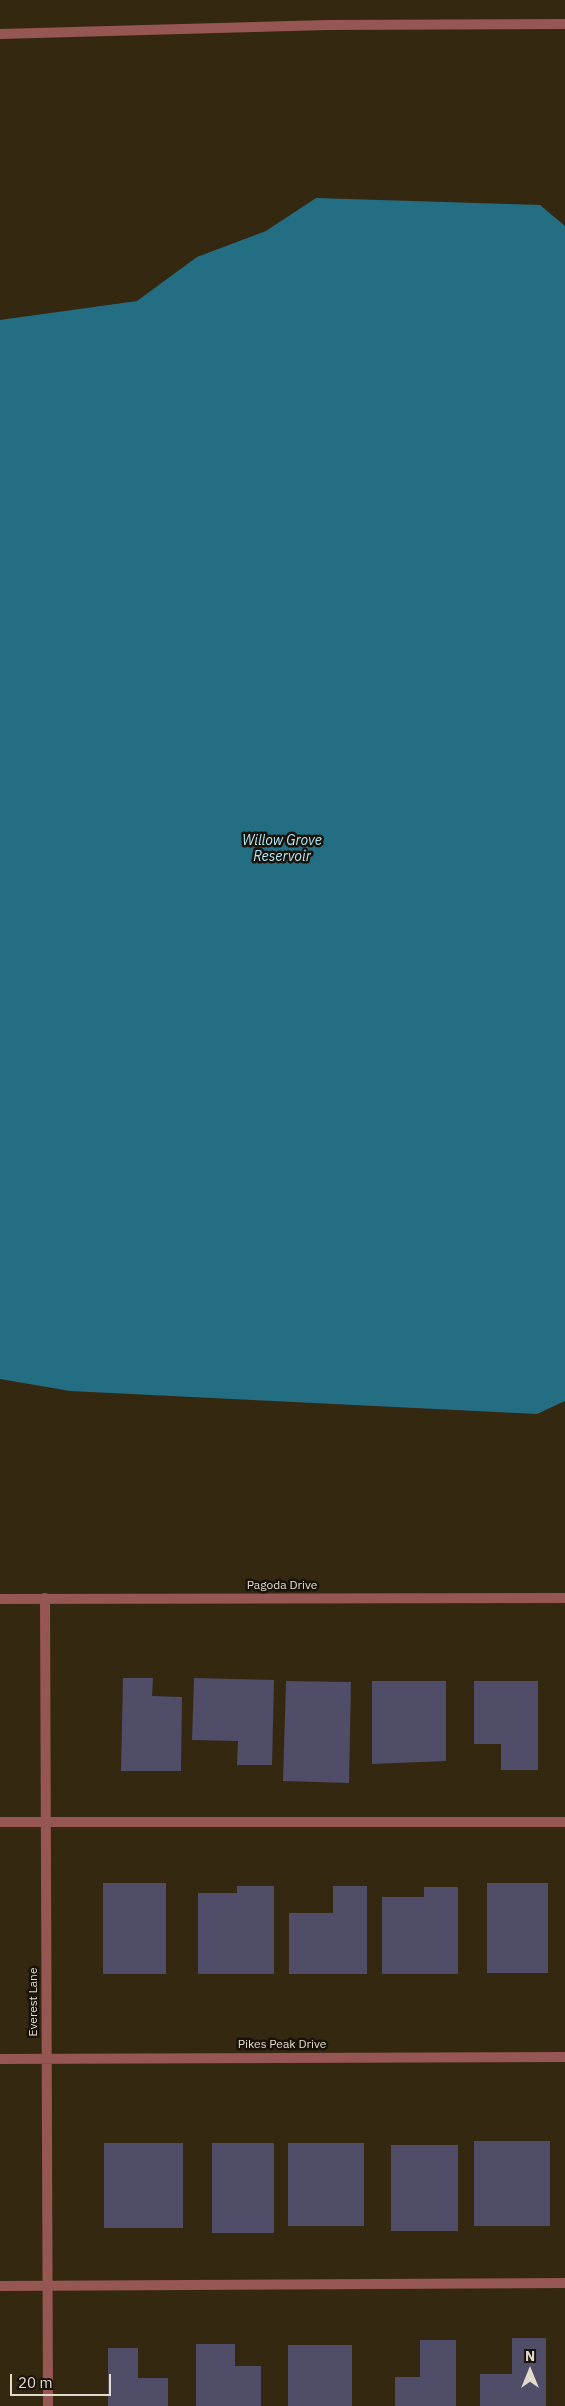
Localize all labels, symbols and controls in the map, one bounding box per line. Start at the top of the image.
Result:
water label: Willow Grove Reservoir [242,833,322,866]
street label: Pagoda Drive [247,1579,317,1593]
street label: Everest Lane [27,1968,41,2036]
street label: Pikes Peak Drive [238,2038,326,2052]
north arrow [505,2346,555,2396]
text: N [525,2347,535,2365]
scale bar [12,2364,114,2396]
text: 20 m [18,2373,53,2392]

